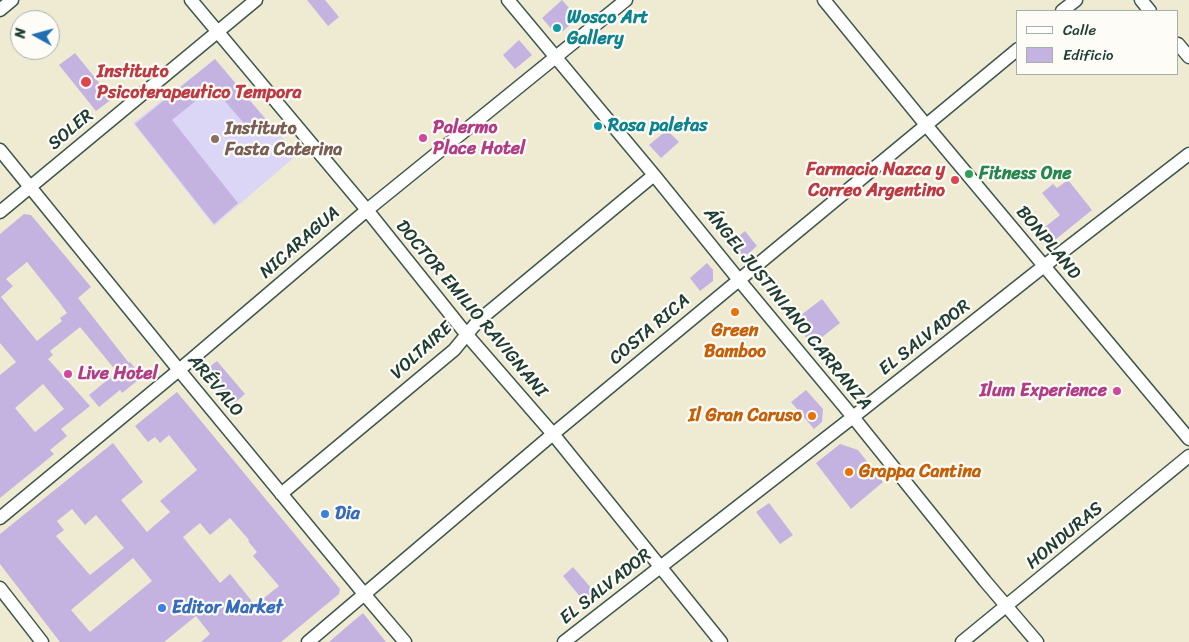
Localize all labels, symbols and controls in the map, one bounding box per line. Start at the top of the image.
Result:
place label: Wosco Art Gallery [567,7,648,50]
north arrow [10,10,60,60]
legend [1016,10,1179,75]
text: Calle [1063,17,1096,43]
marker: Wosco Art Gallery [551,22,563,34]
text: N [8,27,34,40]
text: Edificio [1063,42,1114,68]
place label: Instituto Psicoterapeutico Tempora [97,61,302,104]
marker: Instituto Psicoterapeutico Tempora [79,75,93,89]
street label: SOLER [44,105,98,155]
place label: Rosa paletas [608,115,708,137]
place label: Palermo Place Hotel [433,117,525,160]
place label: Instituto Fasta Caterina [225,118,342,160]
marker: Rosa paletas [592,120,604,132]
marker: Palermo Place Hotel [417,132,429,144]
marker: Instituto Fasta Caterina [209,133,221,145]
place label: Farmacia Nazca y Correo Argentino [806,159,945,202]
place label: Fitness One [979,163,1072,185]
marker: Fitness One [963,168,975,180]
marker: Farmacia Nazca y Correo Argentino [949,174,961,186]
street label: NICARAGUA [256,202,344,284]
street label: BONPLAND [1011,202,1085,284]
street label: ÁNGEL JUSTINIANO CARRANZA [699,203,875,415]
street label: DOCTOR EMILIO RAVIGNANI [391,216,551,402]
street label: COSTA RICA [605,290,695,370]
street label: EL SALVADOR [875,296,975,380]
marker: Green Bamboo [729,306,741,318]
street label: VOLTAIRE [387,318,457,384]
place label: Green Bamboo [704,320,766,362]
street label: ARÉVALO [183,350,247,422]
place label: Live Hotel [78,363,158,385]
marker: Live Hotel [62,368,74,380]
place label: Ilum Experience [980,380,1107,402]
marker: Ilum Experience [1111,385,1123,397]
place label: Il Gran Caruso [689,405,802,427]
marker: Il Gran Caruso [806,410,818,422]
place label: Grappa Cantina [859,461,981,483]
marker: Grappa Cantina [843,466,855,478]
street label: HONDURAS [1022,498,1108,574]
place label: Dia [335,503,360,525]
marker: Dia [319,508,331,520]
street label: EL SALVADOR [556,545,656,629]
place label: Editor Market [172,597,283,619]
marker: Editor Market [156,602,168,614]

